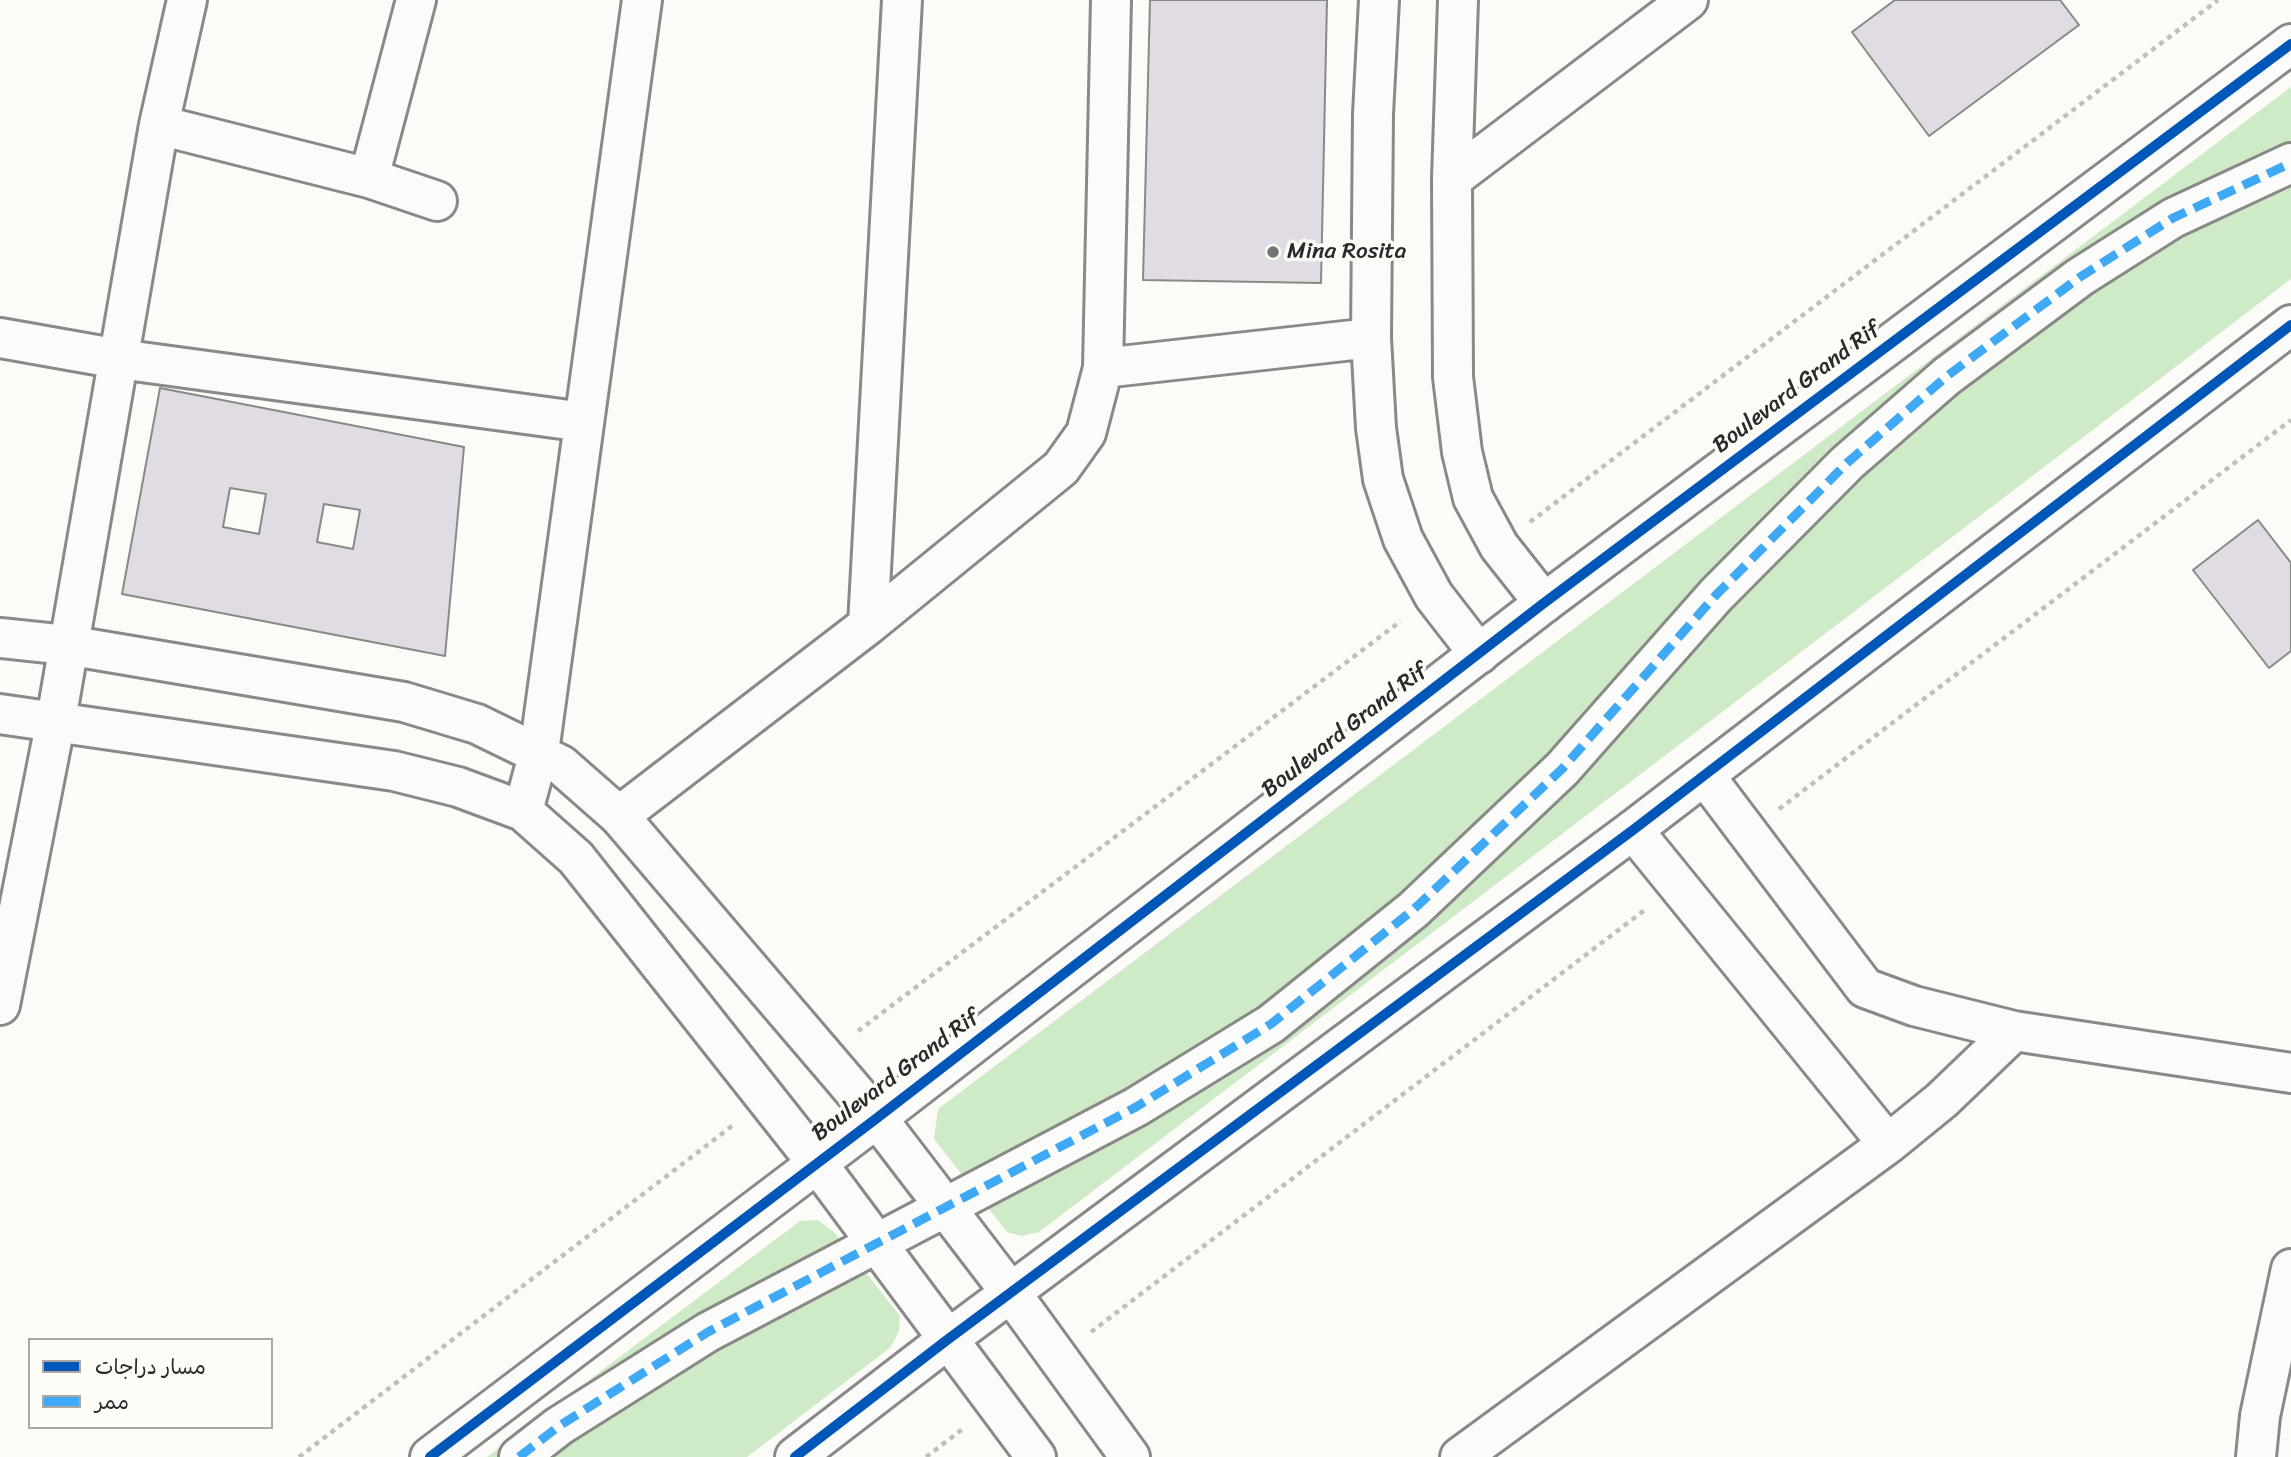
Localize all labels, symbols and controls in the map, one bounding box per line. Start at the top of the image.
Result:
place label: Mina Rosita [1287,238,1406,266]
marker: Mina Rosita [1265,244,1281,260]
street label: Boulevard Grand Rif [1708,316,1886,460]
street label: Boulevard Grand Rif [1257,658,1433,804]
street label: Boulevard Grand Rif [807,1004,985,1148]
legend [28,1338,273,1429]
text: مسار دراجات [95,1348,206,1386]
text: ممر [95,1383,129,1421]

